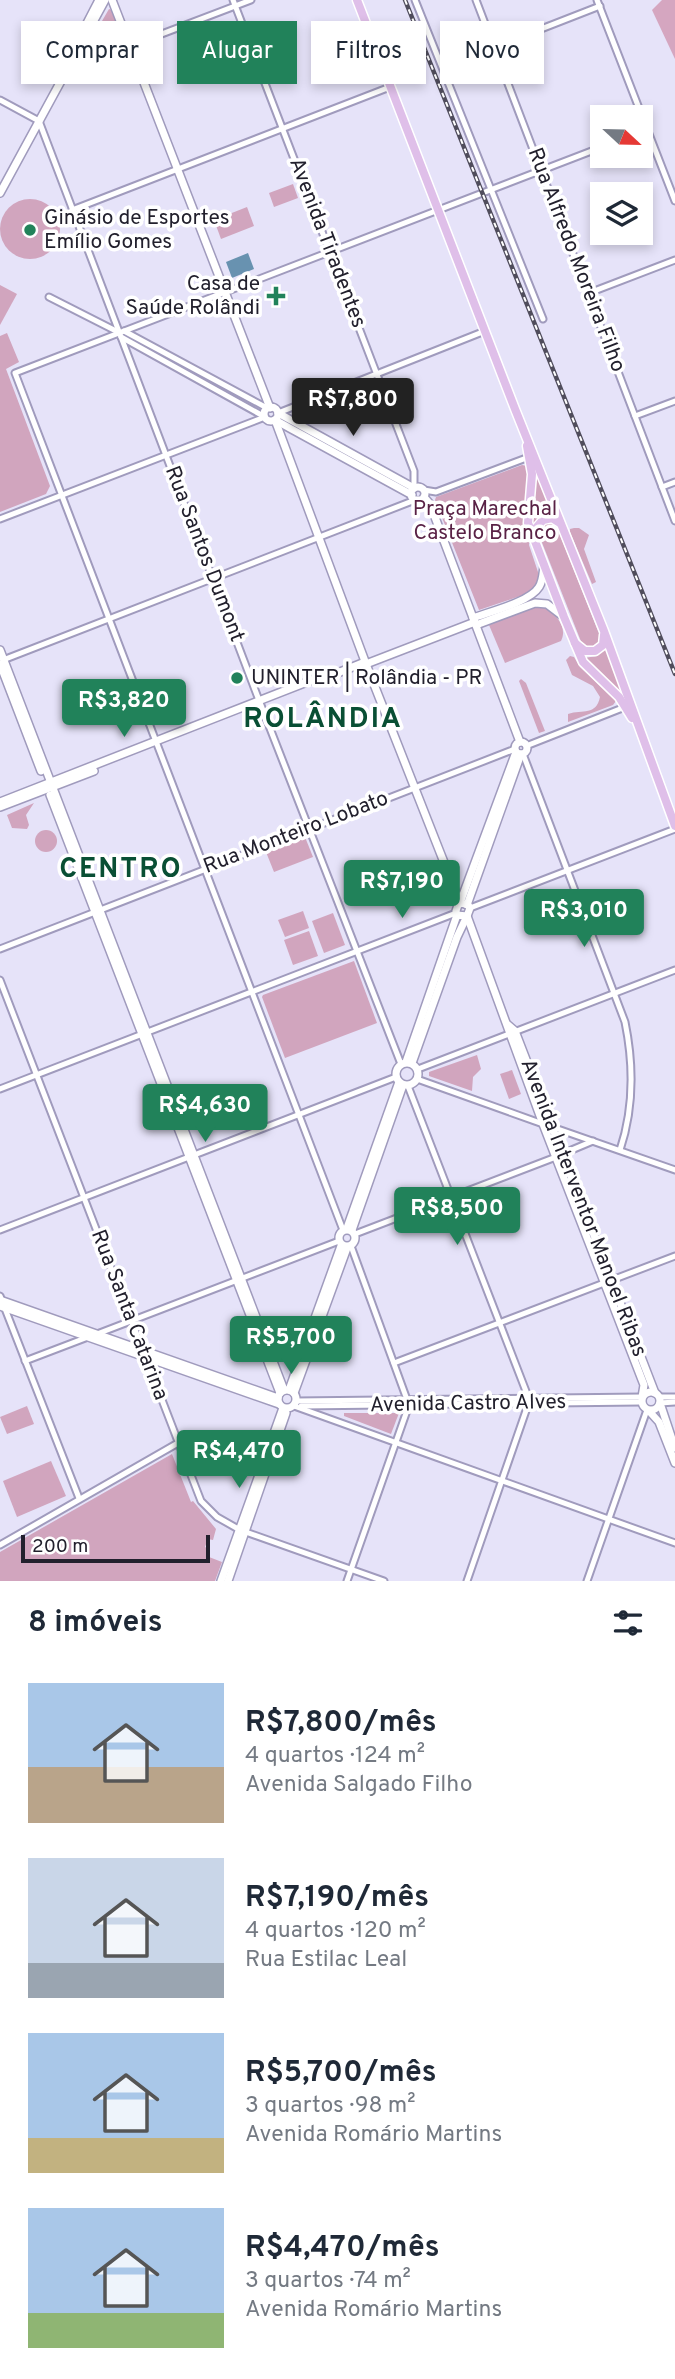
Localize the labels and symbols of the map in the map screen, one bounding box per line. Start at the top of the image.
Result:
north arrow [590,105,653,168]
street label: Rua Alfredo Moreira Filho [521,144,631,376]
street label: Avenida Tiradentes [282,154,372,332]
place label: Ginásio de Esportes Emílio Gomes [44,205,230,256]
marker: Ginásio de Esportes Emílio Gomes [22,222,38,238]
place label: Casa de Saúde Rolândi [126,271,260,322]
marker: Casa de Saúde Rolândi [266,286,286,306]
pin: R$7,800 [288,378,418,438]
street label: Rua Santos Dumont [158,462,250,646]
park label: Praça Marechal Castelo Branco [413,496,557,547]
place label: UNINTER | Rolândia - PR [251,661,483,692]
marker: UNINTER | Rolândia - PR [229,670,245,686]
pin: R$3,820 [59,680,189,739]
district label: ROLÂNDIA [243,700,403,738]
street label: Rua Monteiro Lobato [200,785,392,881]
district label: CENTRO [59,852,183,888]
pin: R$7,190 [337,860,467,920]
pin: R$3,010 [519,890,649,949]
street label: Avenida Interventor Manoel Ribas [514,1055,652,1361]
pin: R$4,630 [140,1084,270,1144]
pin: R$8,500 [392,1188,522,1247]
street label: Rua Santa Catarina [84,1226,174,1404]
pin: R$5,700 [226,1316,356,1376]
street label: Avenida Castro Alves [370,1389,566,1419]
pin: R$4,470 [174,1430,304,1490]
scale bar [21,1532,210,1564]

